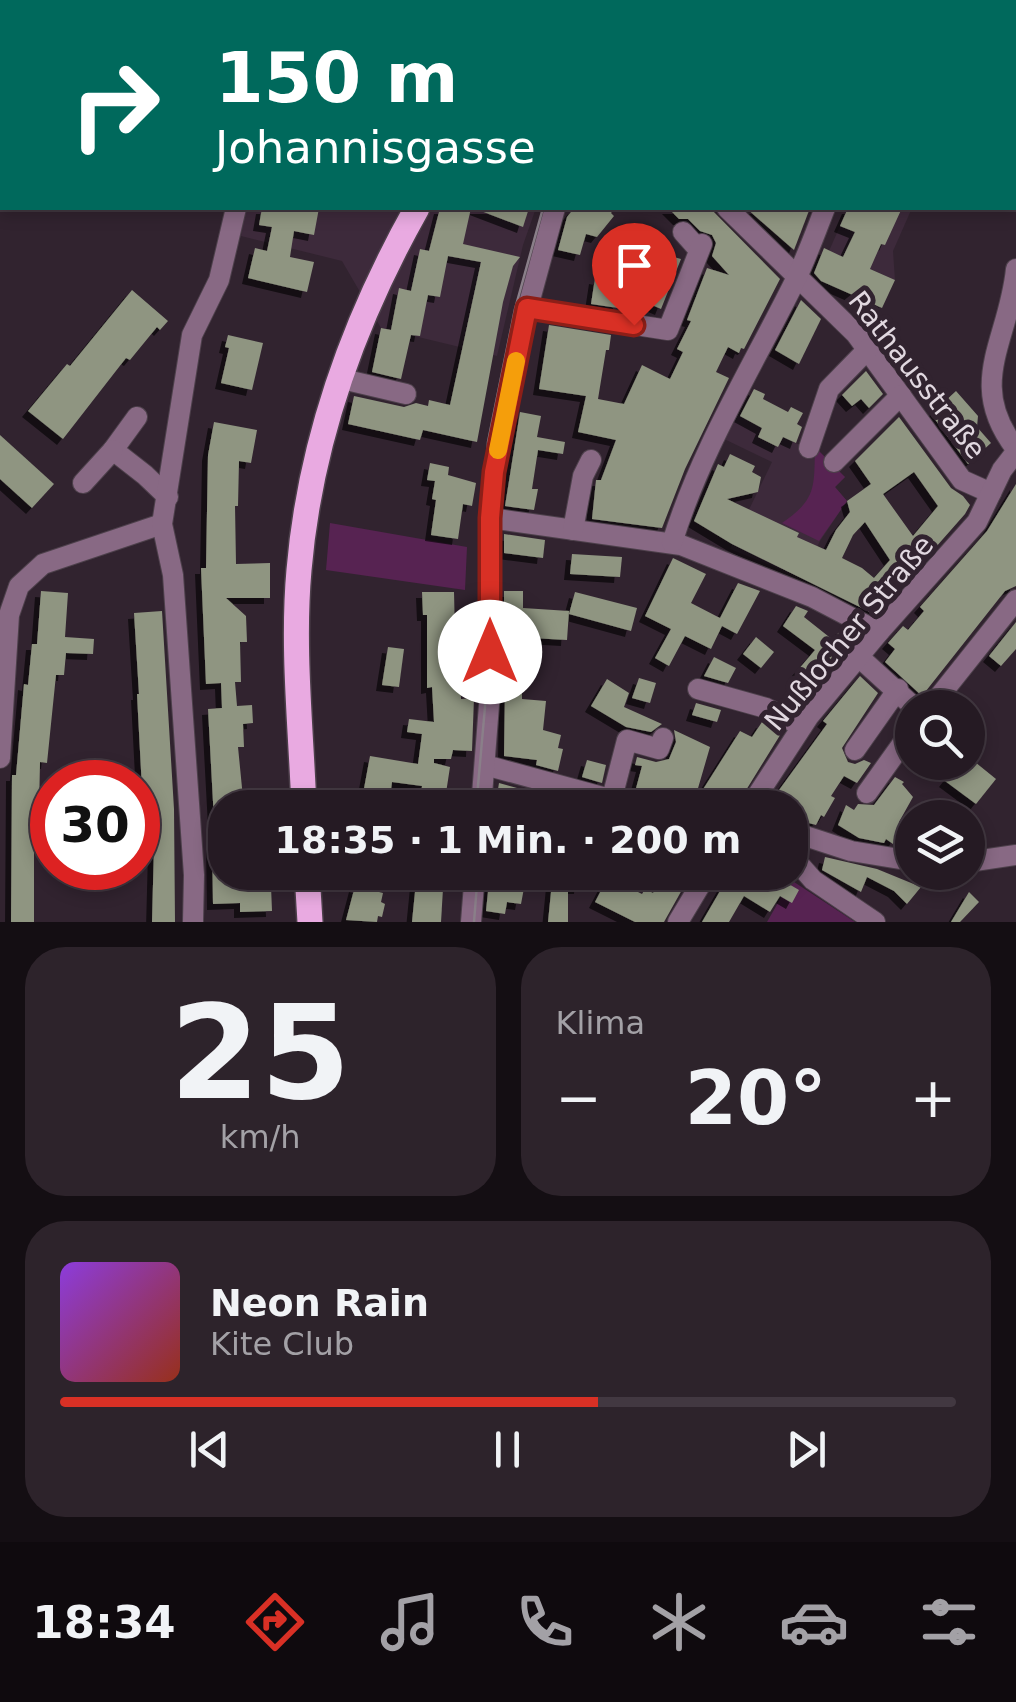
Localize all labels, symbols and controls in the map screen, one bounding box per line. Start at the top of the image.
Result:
text: 150 m [215,37,458,119]
icon: right [50,40,180,170]
text: Johannisgasse [215,121,536,174]
pin [592,223,677,326]
icon: arrive [607,238,662,293]
street label: Rathausstraße [841,285,993,465]
street label: Nußlocher Straße [758,529,940,737]
position arrow [438,600,542,704]
map controls [895,690,985,890]
button: search [895,690,985,780]
speed limit sign: 30 [30,760,160,890]
button: layers [895,800,985,890]
text: 18:35 · 1 Min. · 200 m [275,818,741,862]
text: 25 [170,977,351,1129]
text: Klima [556,1004,645,1042]
text: 20° [685,1054,827,1142]
text: − [556,1066,602,1130]
text: + [910,1066,956,1130]
text: km/h [220,1118,301,1156]
text: Neon Rain [210,1281,429,1325]
text: Kite Club [210,1325,354,1363]
icon: previous [182,1422,237,1477]
icon: pause [480,1422,535,1477]
icon: next [779,1422,834,1477]
icon: directions [240,1587,310,1657]
icon: music [375,1587,445,1657]
icon: phone [510,1587,580,1657]
icon: climate [644,1587,714,1657]
icon: car [779,1587,849,1657]
icon: filters [914,1587,984,1657]
text: 18:34 [32,1596,176,1649]

